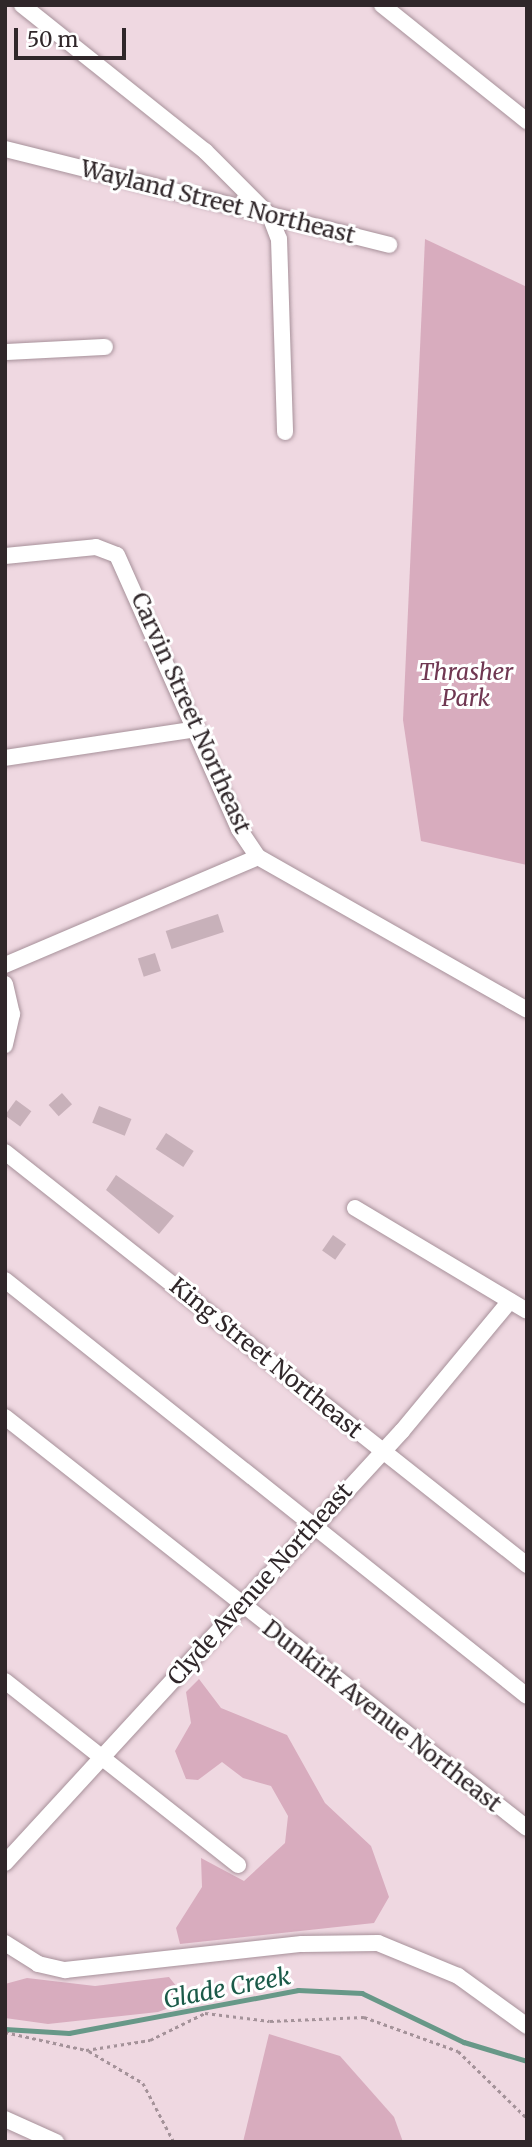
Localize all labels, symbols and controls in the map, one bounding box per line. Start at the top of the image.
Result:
scale bar [18,14,130,58]
text: 50 m [27,26,78,53]
street label: Wayland Street Northeast [78,154,358,250]
street label: Carvin Street Northeast [125,588,257,838]
park label: Thrasher Park [419,658,513,712]
street label: King Street Northeast [164,1272,368,1444]
street label: Clyde Avenue Northeast [162,1477,358,1691]
street label: Dunkirk Avenue Northeast [257,1614,507,1818]
water label: Glade Creek [161,1962,293,2014]

